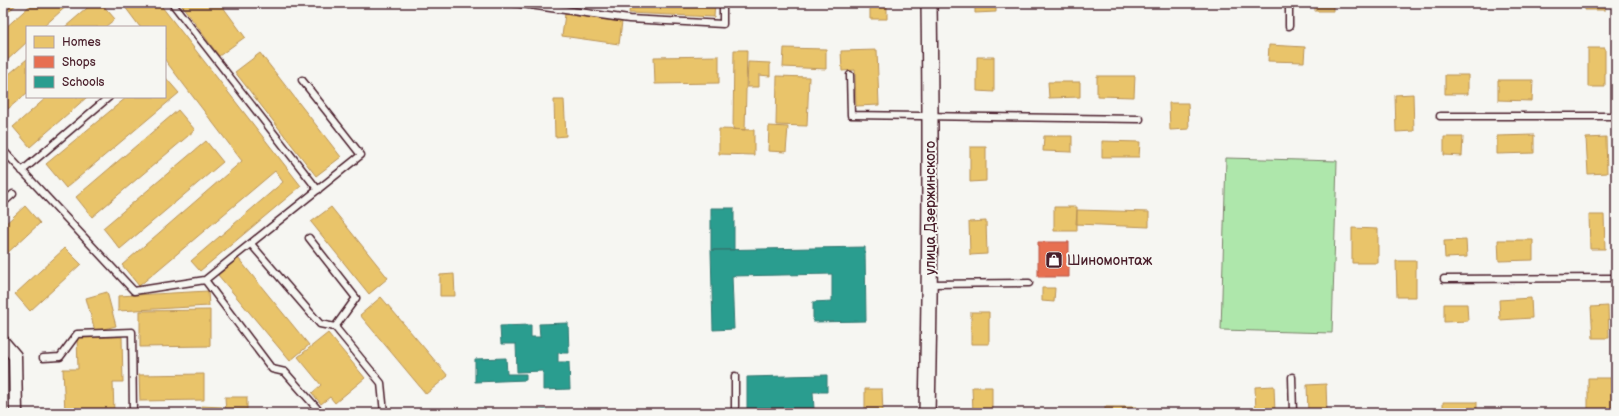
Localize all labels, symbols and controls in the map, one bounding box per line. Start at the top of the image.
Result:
legend [26,26,166,98]
text: Homes [62,35,101,50]
text: Shops [62,55,96,70]
text: Schools [62,75,105,90]
street label: улица Дзержинского [922,141,939,275]
shop icon: Шиномонтаж [1044,250,1064,270]
place label: Шиномонтаж [1067,252,1153,269]

